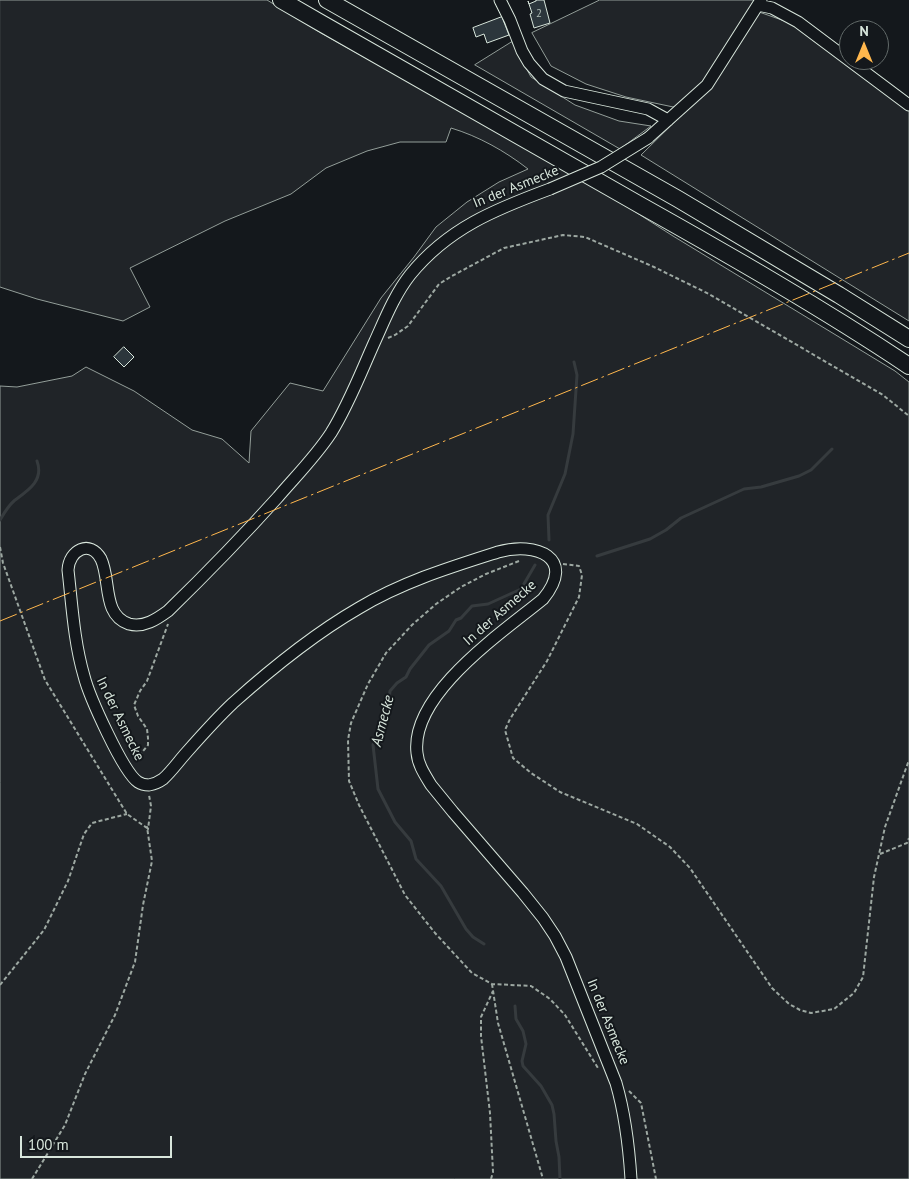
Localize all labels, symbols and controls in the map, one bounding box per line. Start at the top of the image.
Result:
house number: 2 [536,7,542,21]
north arrow [839,20,889,70]
text: N [859,22,869,40]
street label: In der Asmecke [471,162,561,212]
street label: In der Asmecke [460,577,540,649]
street label: In der Asmecke [93,674,147,764]
water label: Asmecke [368,693,398,749]
street label: In der Asmecke [583,977,633,1067]
scale bar [22,1126,175,1158]
text: 100 m [28,1135,69,1154]

